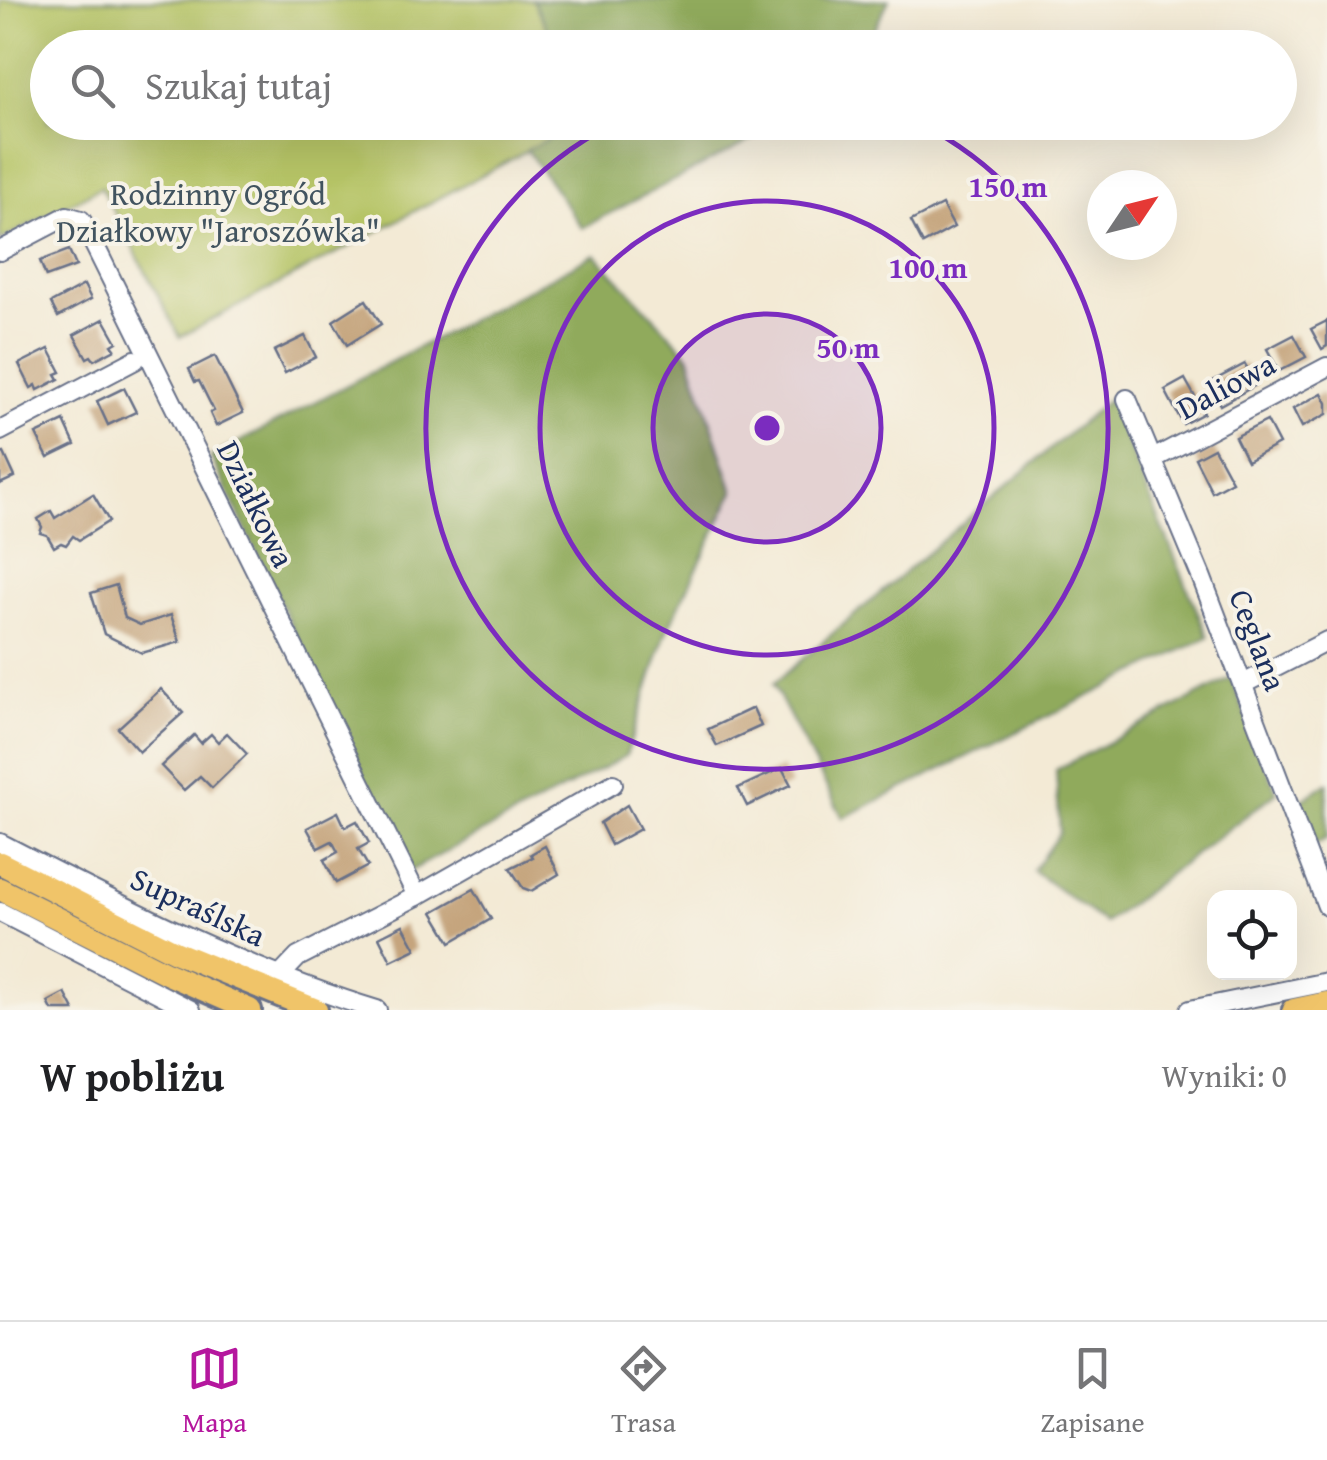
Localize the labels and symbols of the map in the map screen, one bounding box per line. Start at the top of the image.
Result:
text: 150 m [969,164,1048,208]
park label: Rodzinny Ogród Działkowy "Jaroszówka" [56,170,380,254]
north arrow [1087,170,1177,260]
text: 100 m [889,245,968,289]
text: 50 m [816,325,880,369]
street label: Daliowa [1168,340,1283,431]
centre of rings [749,410,785,446]
street label: Działkowa [206,432,307,575]
street label: Ceglana [1218,582,1299,698]
street label: Supraślska [123,855,273,958]

